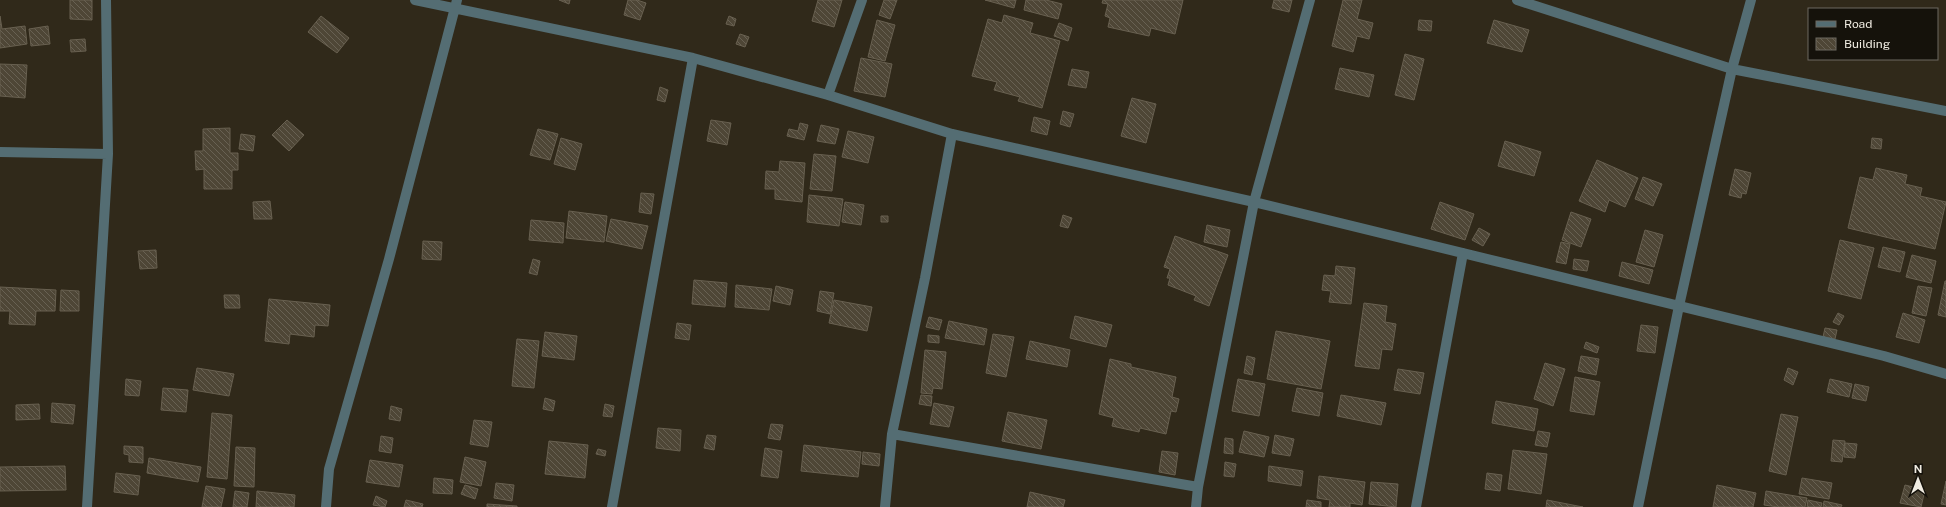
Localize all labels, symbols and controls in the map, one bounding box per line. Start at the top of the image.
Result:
legend [1808,8,1938,60]
text: Road [1844,17,1872,31]
text: Building [1844,37,1890,51]
north arrow [1898,459,1938,499]
text: N [1914,463,1922,475]

